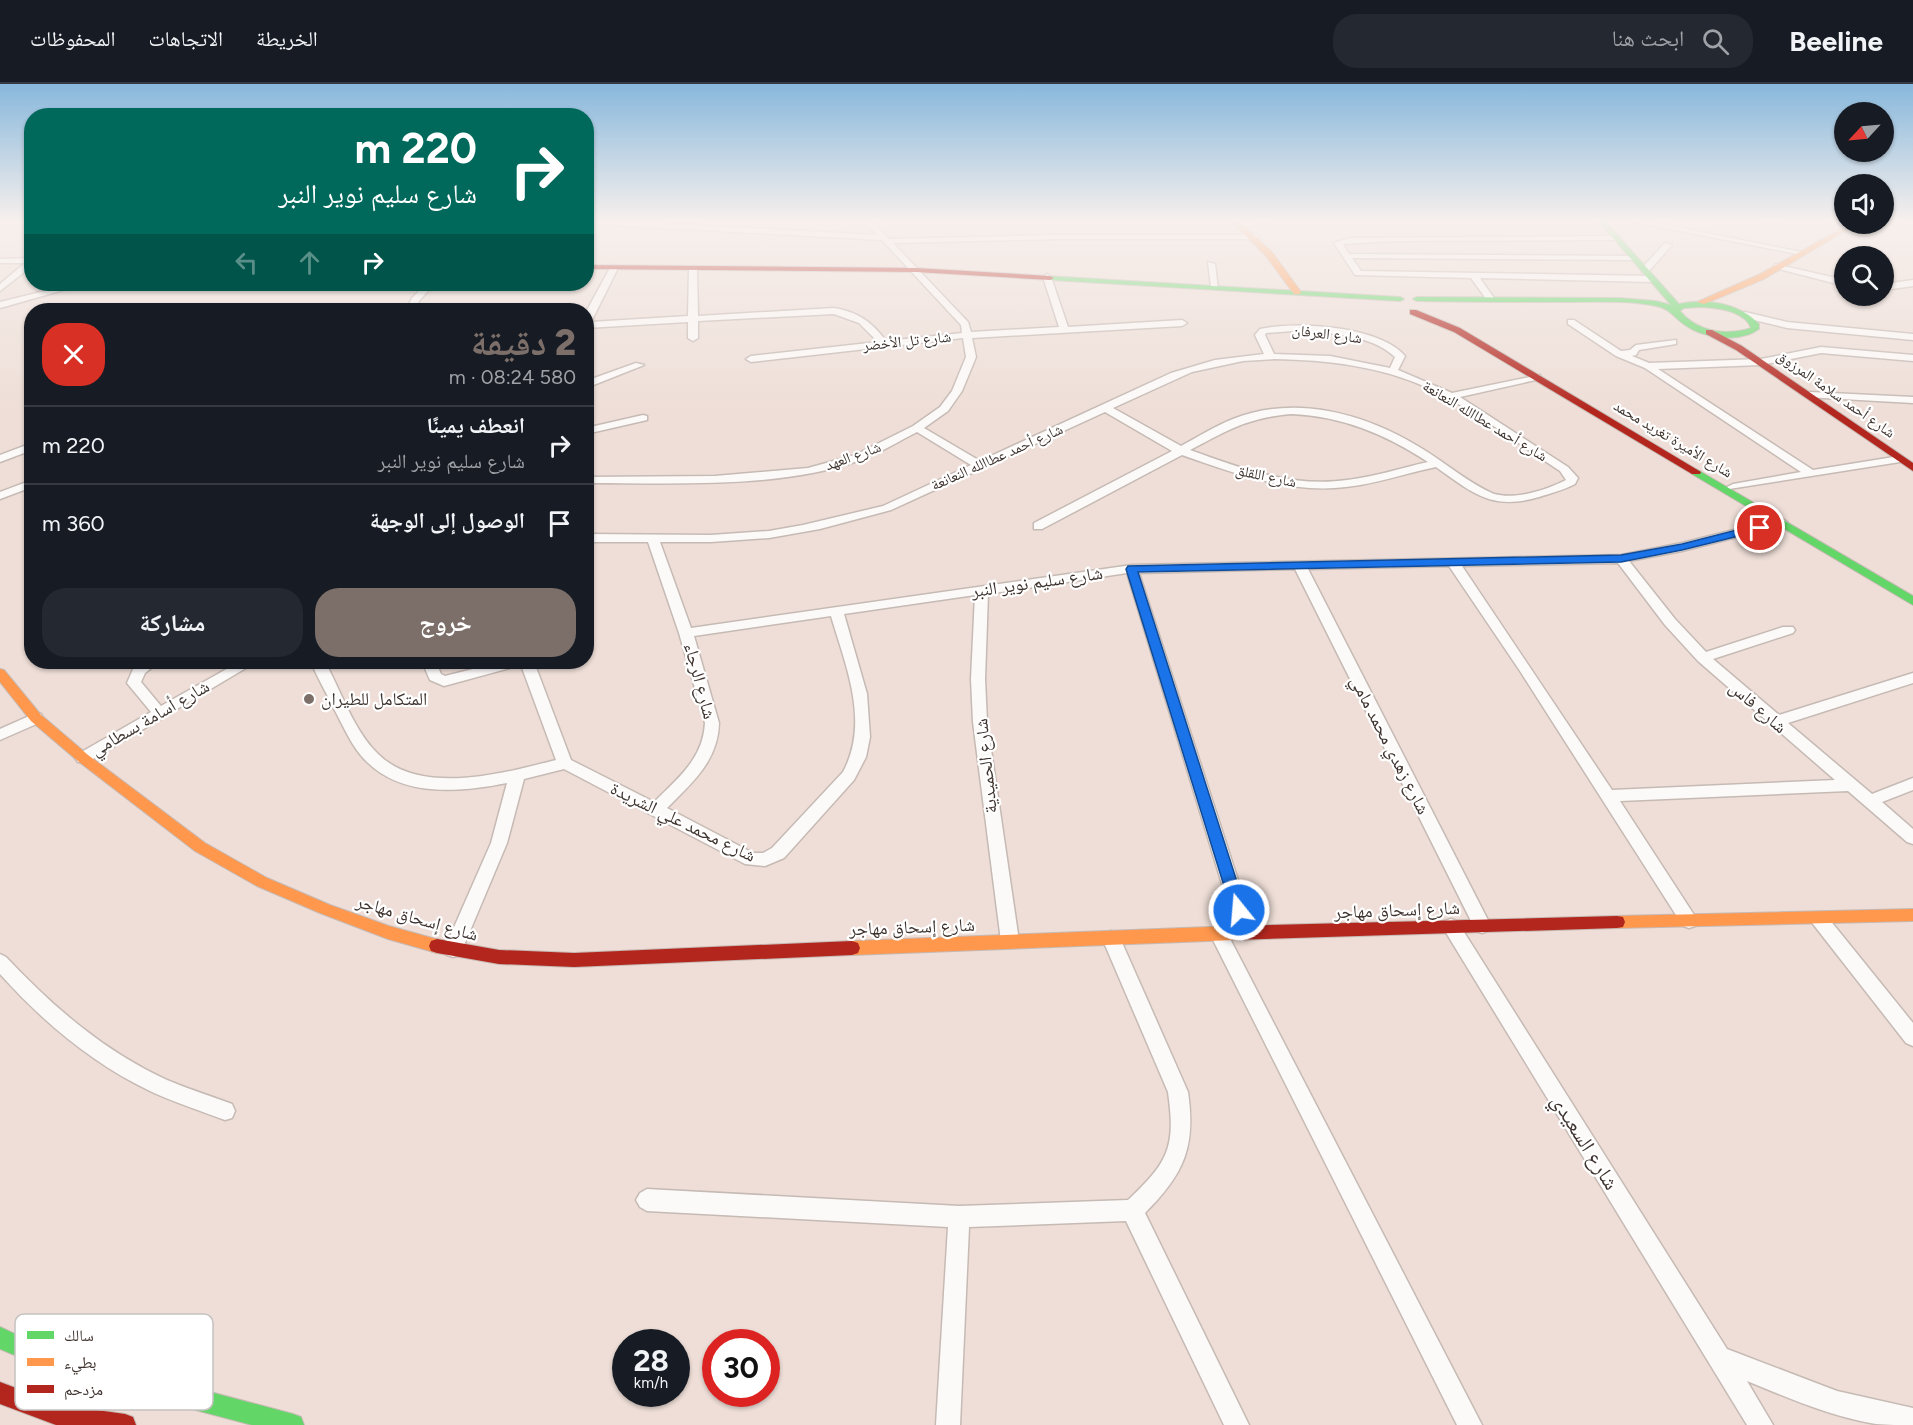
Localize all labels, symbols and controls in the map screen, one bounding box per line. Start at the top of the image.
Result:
search box [1333,14,1753,68]
text: Beeline [1789,24,1883,58]
text: ابحث هنا [1612,25,1684,52]
icon: search [1699,25,1732,58]
text: المحفوظات [30,26,115,51]
text: الاتجاهات [148,26,223,51]
text: الخريطة [256,26,318,51]
north arrow [1834,102,1894,162]
map controls [1834,102,1894,306]
text: 220 m [355,123,477,174]
icon: right [498,132,576,210]
button: sound [1834,174,1894,234]
text: شارع سليم نوير النبر [278,177,477,210]
icon: left [230,246,263,279]
icon: ahead [293,246,326,279]
icon: right [356,246,389,279]
button: search [1834,246,1894,306]
text: 2 دقيقة [471,321,576,364]
street label: شارع العرفان [1291,321,1363,348]
button: close [42,323,105,386]
street label: شارع تل الأخضر [861,327,952,356]
street label: شارع أحمد سلامة المرزوق [1773,346,1899,442]
text: 580 m · 08:24 [449,365,576,389]
street label: شارع أحمد عطاالله النعانعة [1419,377,1551,466]
street label: شارع الأميرة تغريد محمد [1610,396,1736,482]
text: انعطف يمينًا [426,412,525,439]
street label: شارع أحمد عطاالله النعانعة [928,420,1066,495]
icon: right [543,429,576,462]
text: 220 m [42,432,105,459]
street label: شارع العهد [823,438,884,475]
text: شارع سليم نوير النبر [378,449,525,473]
street label: شارع اللقلق [1234,461,1298,492]
pin [1734,502,1785,553]
text: الوصول إلى الوجهة [370,507,525,534]
icon: arrive [543,507,576,540]
text: 360 m [42,510,105,537]
icon: arrive [1743,511,1776,544]
street label: شارع سليم نوير النبر [969,562,1104,603]
button: مشاركة [42,588,303,657]
button: خروج [315,588,576,657]
street label: شارع الرجاء [679,641,721,721]
street label: شارع زهدي محمد مامي [1342,672,1434,820]
street label: شارع أسامة بسطامي [87,675,215,764]
street label: شارع فاس [1725,676,1791,738]
place label: المتكامل للطيران [321,688,427,710]
marker: المتكامل للطيران [302,692,316,706]
street label: شارع الحميدية [970,717,1002,815]
street label: شارع محمد علي الشريدة [605,777,759,870]
position arrow [1207,878,1271,942]
street label: شارع إسحاق مهاجر [352,890,480,947]
street label: شارع إسحاق مهاجر [1333,897,1460,924]
street label: شارع إسحاق مهاجر [848,914,975,941]
street label: شارع السعيدي [1543,1089,1625,1196]
legend [15,1314,213,1410]
text: سالك [64,1326,94,1345]
speed limit sign: 30 [702,1329,780,1407]
text: 28 [633,1342,669,1379]
text: بطيء [64,1353,96,1375]
text: km/h [634,1374,668,1392]
text: مزدحم [64,1380,103,1400]

